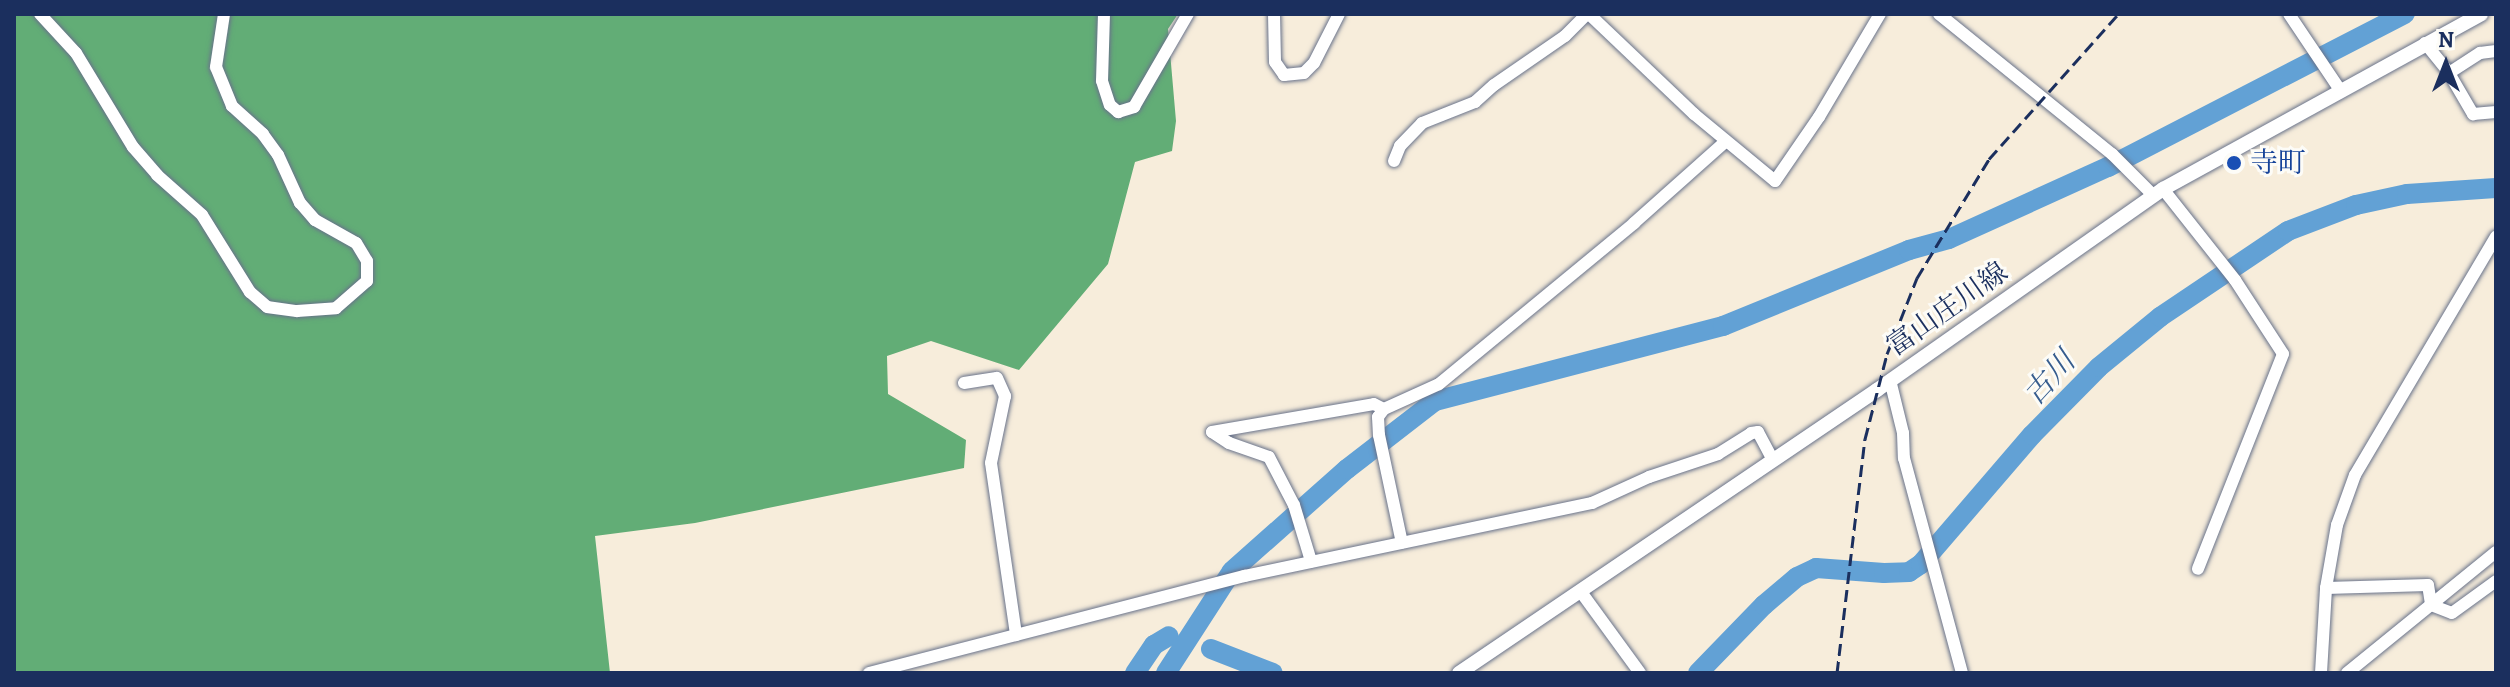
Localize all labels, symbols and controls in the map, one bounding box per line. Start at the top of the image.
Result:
north arrow [2406,24,2486,104]
text: N [2438,25,2454,55]
place label: 寺町 [2250,146,2306,180]
marker: 寺町 [2225,154,2243,172]
street label: 富山庄川線 [1880,255,2014,363]
water label: 古川 [2016,344,2082,412]

